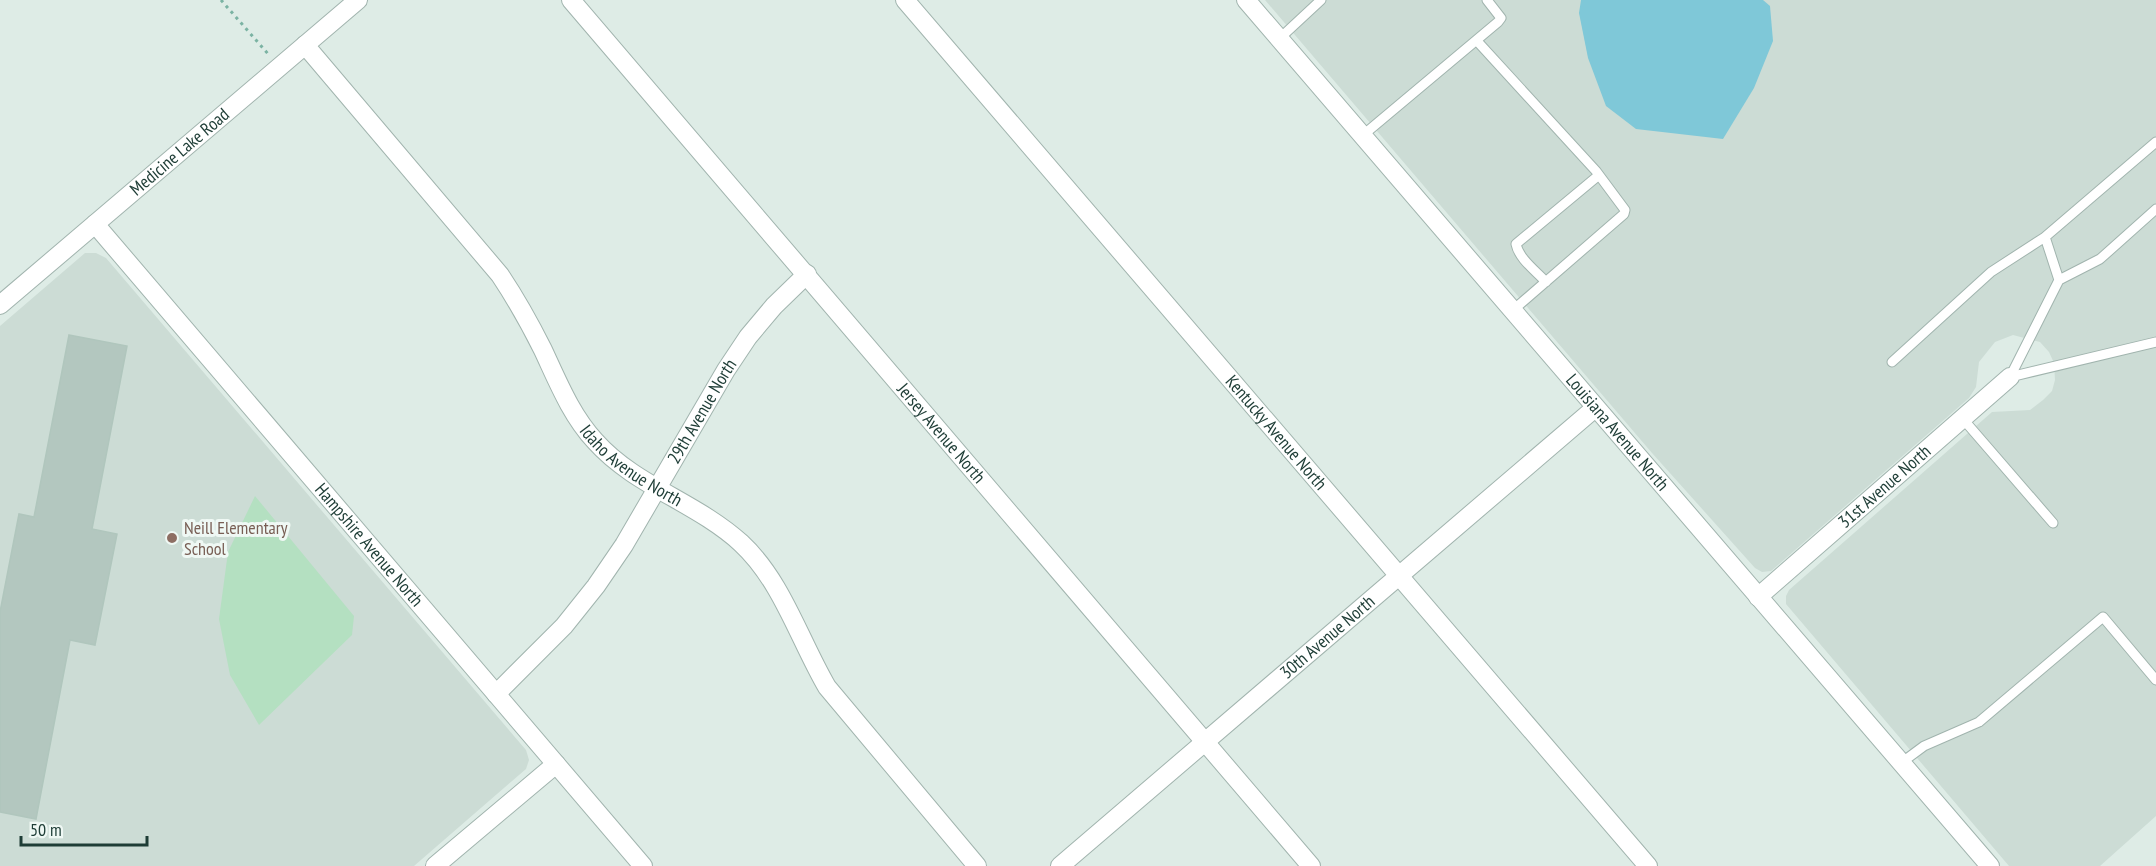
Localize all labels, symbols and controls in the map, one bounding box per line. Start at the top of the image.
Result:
street label: Medicine Lake Road [125,103,234,200]
street label: 29th Avenue North [662,354,741,467]
street label: Louisiana Avenue North [1561,369,1674,495]
street label: Kentucky Avenue North [1221,370,1332,495]
street label: Jersey Avenue North [892,377,991,488]
street label: Idaho Avenue North [575,420,686,511]
street label: 31st Avenue North [1833,439,1935,533]
street label: Hampshire Avenue North [310,478,428,611]
place label: Neill Elementary School [184,516,288,560]
marker: Neill Elementary School [165,531,179,545]
street label: 30th Avenue North [1275,590,1379,684]
scale bar [21,809,147,847]
text: 50 m [30,818,62,841]

